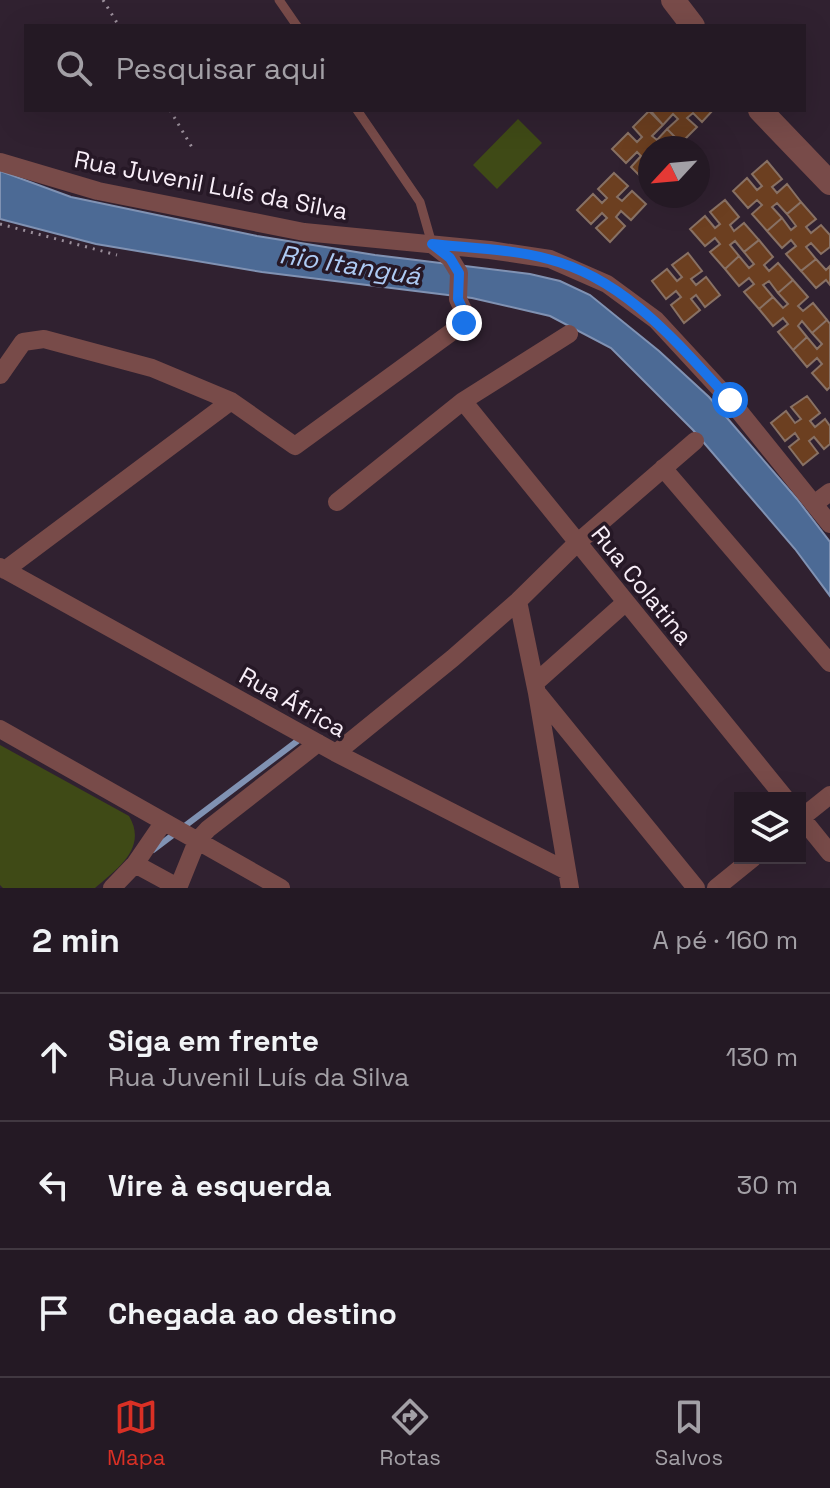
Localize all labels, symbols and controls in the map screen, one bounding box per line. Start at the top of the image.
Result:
search box [24,24,806,112]
icon: search [52,46,96,90]
text: Pesquisar aqui [116,49,326,88]
north arrow [638,136,710,208]
street label: Rua Juvenil Luís da Silva [72,143,351,227]
water label: Rio Itanguá [277,237,424,293]
route end [446,305,482,341]
route start [712,382,748,418]
street label: Rua Colatina [585,519,700,651]
street label: Rua África [234,660,352,744]
map controls [734,792,806,864]
button: layers [734,792,806,864]
text: 2 min [32,919,120,962]
text: A pé · 160 m [652,923,798,957]
text: Siga em frente [108,1021,319,1060]
icon: ahead [32,1035,76,1079]
text: 130 m [726,1040,798,1074]
text: Rua Juvenil Luís da Silva [108,1060,409,1094]
icon: left [32,1163,76,1207]
text: Vire à esquerda [108,1166,332,1205]
text: 30 m [737,1168,798,1202]
icon: arrive [32,1291,76,1335]
text: Chegada ao destino [108,1294,397,1333]
tab: Mapa [107,1395,166,1471]
tab: Rotas [380,1395,441,1471]
tab: Salvos [655,1395,723,1471]

